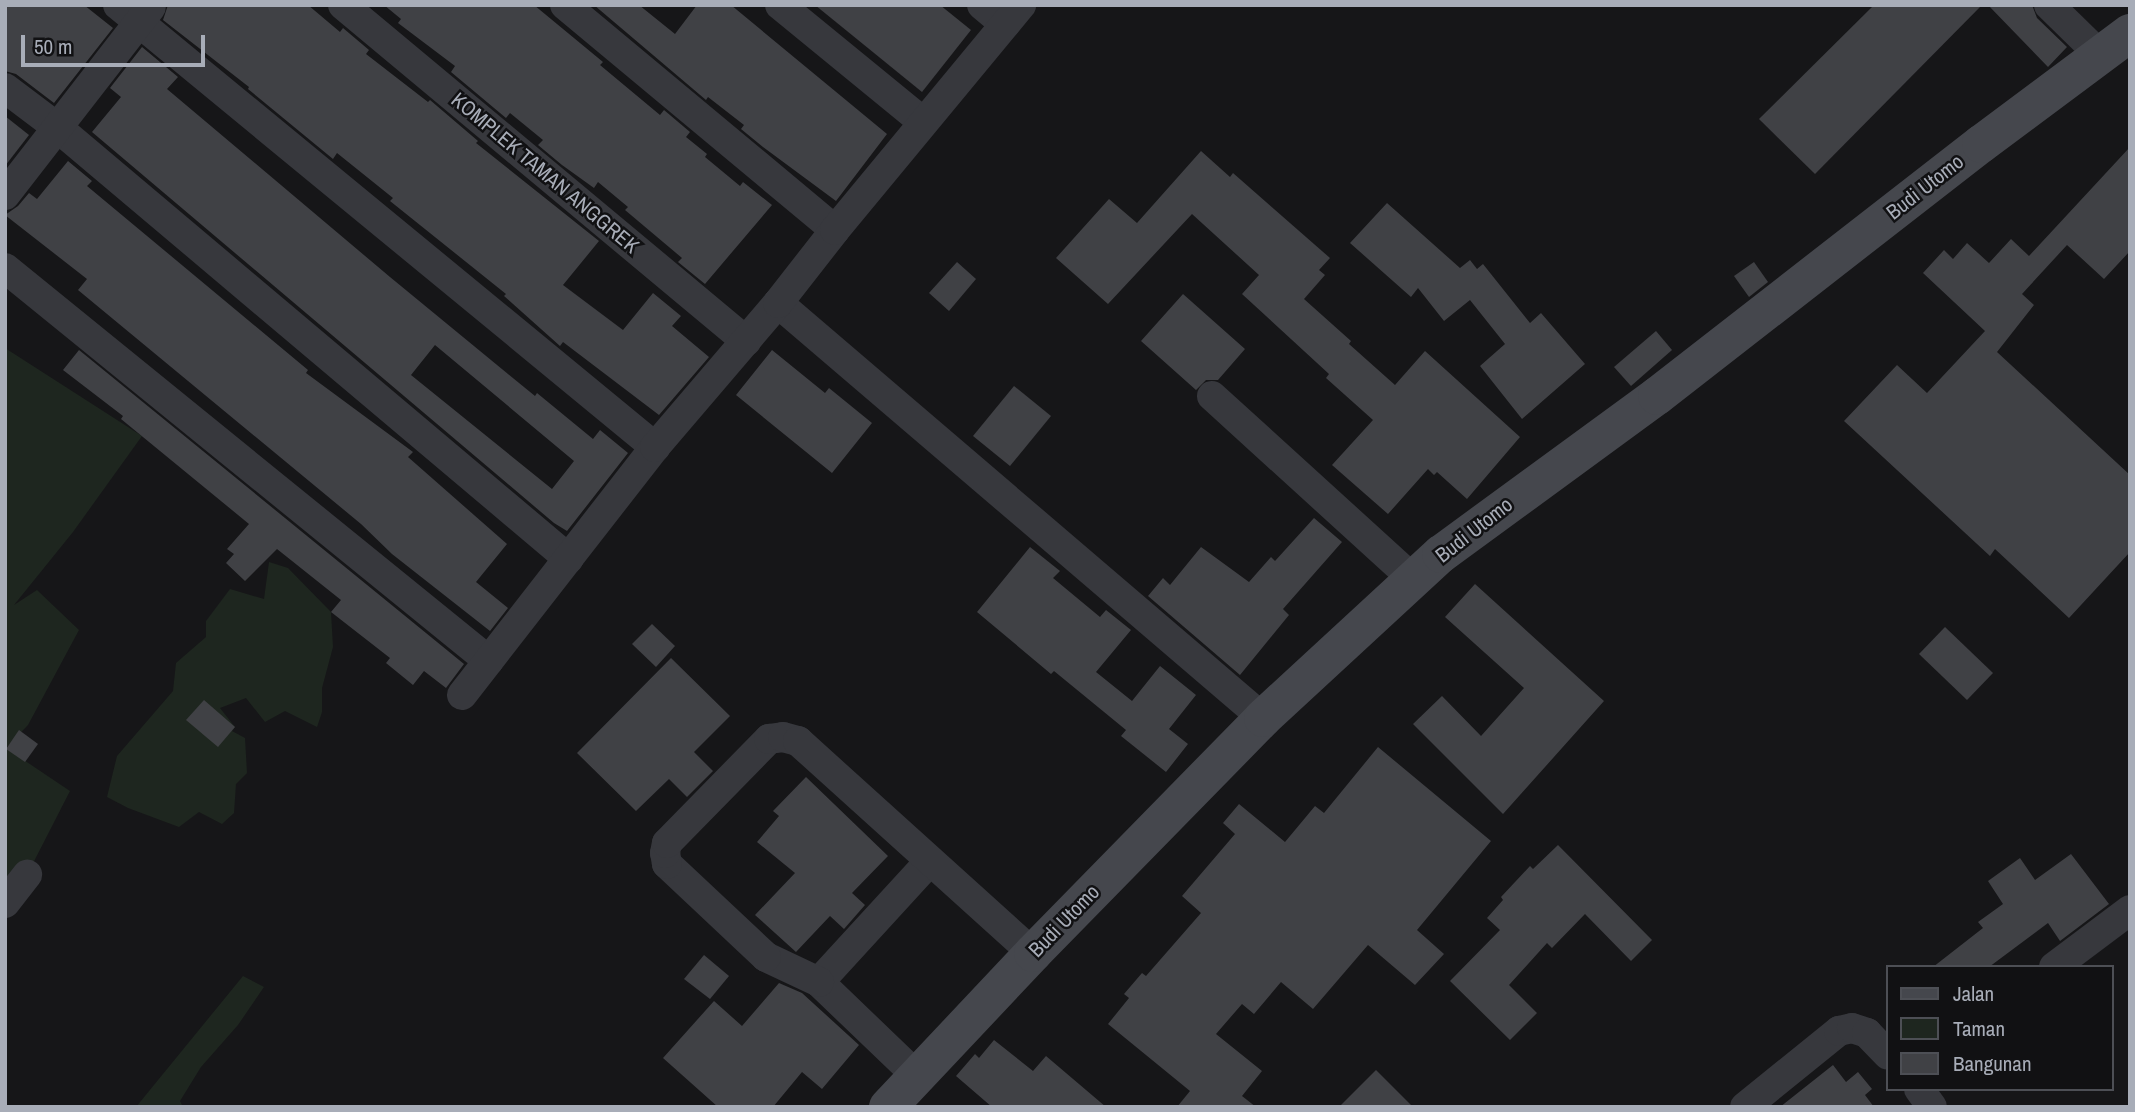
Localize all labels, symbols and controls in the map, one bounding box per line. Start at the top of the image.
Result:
scale bar [24,21,208,65]
text: 50 m [34,32,72,61]
street label: KOMPLEK TAMAN ANGGREK [446,87,644,259]
street label: Budi Utomo [1881,149,1969,225]
street label: Budi Utomo [1430,492,1518,568]
street label: Budi Utomo [1023,880,1105,962]
legend [1886,965,2114,1091]
text: Jalan [1953,979,1994,1008]
text: Taman [1953,1014,2005,1043]
text: Bangunan [1953,1049,2032,1078]

